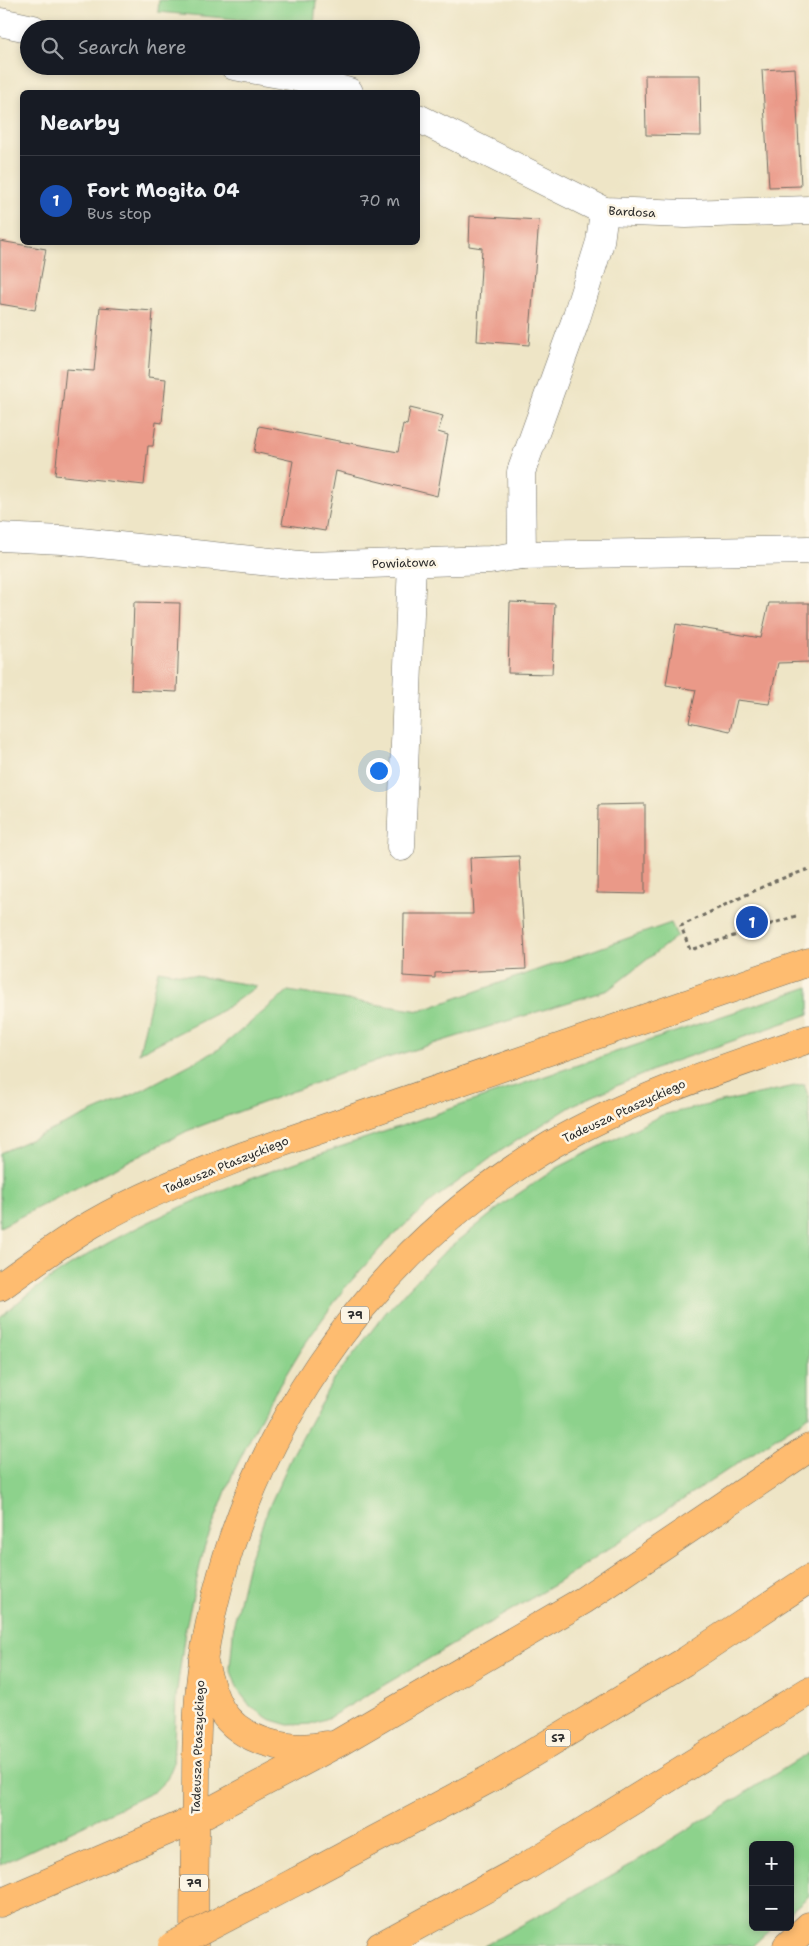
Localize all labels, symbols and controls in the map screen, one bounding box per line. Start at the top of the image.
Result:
search box [20,20,420,75]
icon: search [38,34,66,62]
text: Search here [78,35,187,60]
text: Nearby [40,109,120,137]
text: Fort Mogiła 04 [87,178,240,203]
text: 1 [52,190,60,211]
text: 70 m [359,190,400,211]
text: Bus stop [87,203,152,224]
street label: Bardosa [608,203,657,221]
street label: Powiatowa [372,554,437,572]
your location [366,758,392,784]
pin: 1 [736,903,768,941]
street label: Tadeusza Ptaszyckiego [560,1075,688,1147]
street label: Tadeusza Ptaszyckiego [161,1133,291,1197]
road number: 79 [341,1306,369,1324]
street label: Tadeusza Ptaszyckiego [188,1680,208,1814]
road number: S7 [546,1730,570,1746]
map controls [749,1841,794,1931]
button: + [749,1841,794,1886]
road number: 79 [180,1875,208,1892]
button: − [749,1886,794,1931]

